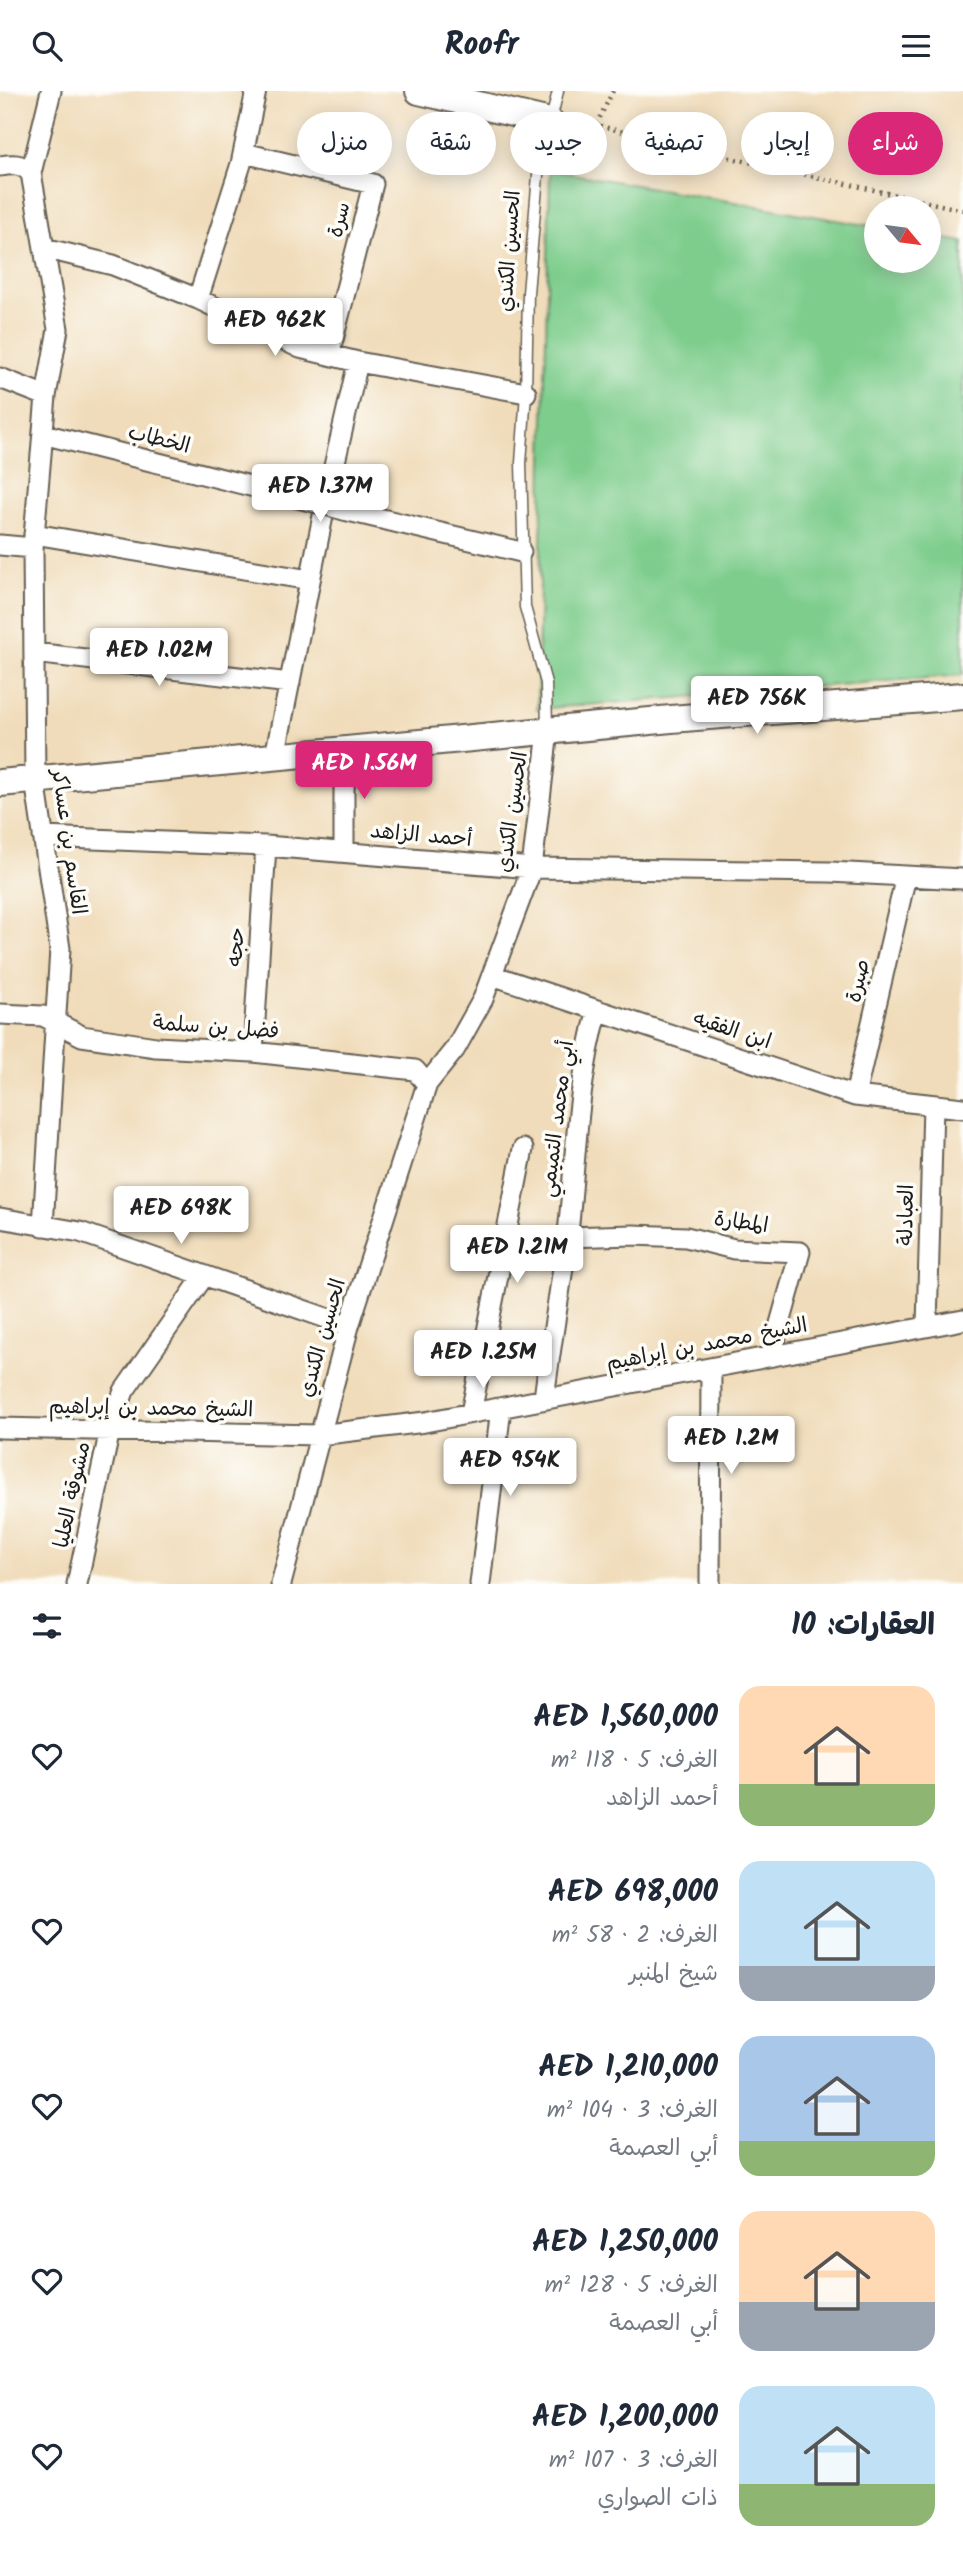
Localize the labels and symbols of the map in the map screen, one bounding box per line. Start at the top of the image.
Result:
street label: الحسين الكندي [489,189,531,313]
north arrow [864,196,942,273]
street label: سرة [320,199,360,241]
pin: AED 962K [203,299,347,358]
street label: الخطاب [124,416,194,464]
pin: AED 1.37M [240,465,400,524]
pin: AED 1.02M [79,629,239,688]
pin: AED 756K [685,677,829,736]
pin: AED 1.56M [284,741,444,801]
street label: الحسين الكندي [488,749,538,875]
street label: القاسم بن عساكر [41,765,95,917]
street label: أحمد الزاهد [369,815,473,857]
street label: حجه [219,926,255,968]
street label: صبرة [838,956,880,1006]
street label: ابن الفقيه [689,1003,775,1059]
street label: فضل بن سلمة [152,1007,280,1049]
street label: أبي محمد التميمي [532,1039,585,1199]
street label: العبادلة [890,1184,924,1246]
pin: AED 698K [109,1187,253,1246]
street label: المطارة [712,1203,770,1243]
pin: AED 1.21M [437,1225,597,1285]
street label: الحسين الكندي [290,1275,356,1401]
street label: الشيخ محمد بن إبراهيم [603,1309,811,1381]
pin: AED 1.25M [403,1331,563,1390]
street label: الشيخ محمد بن إبراهيم [48,1391,254,1427]
pin: AED 1.2M [659,1417,803,1476]
street label: مشوقة العليا [46,1439,100,1551]
pin: AED 954K [438,1439,582,1498]

